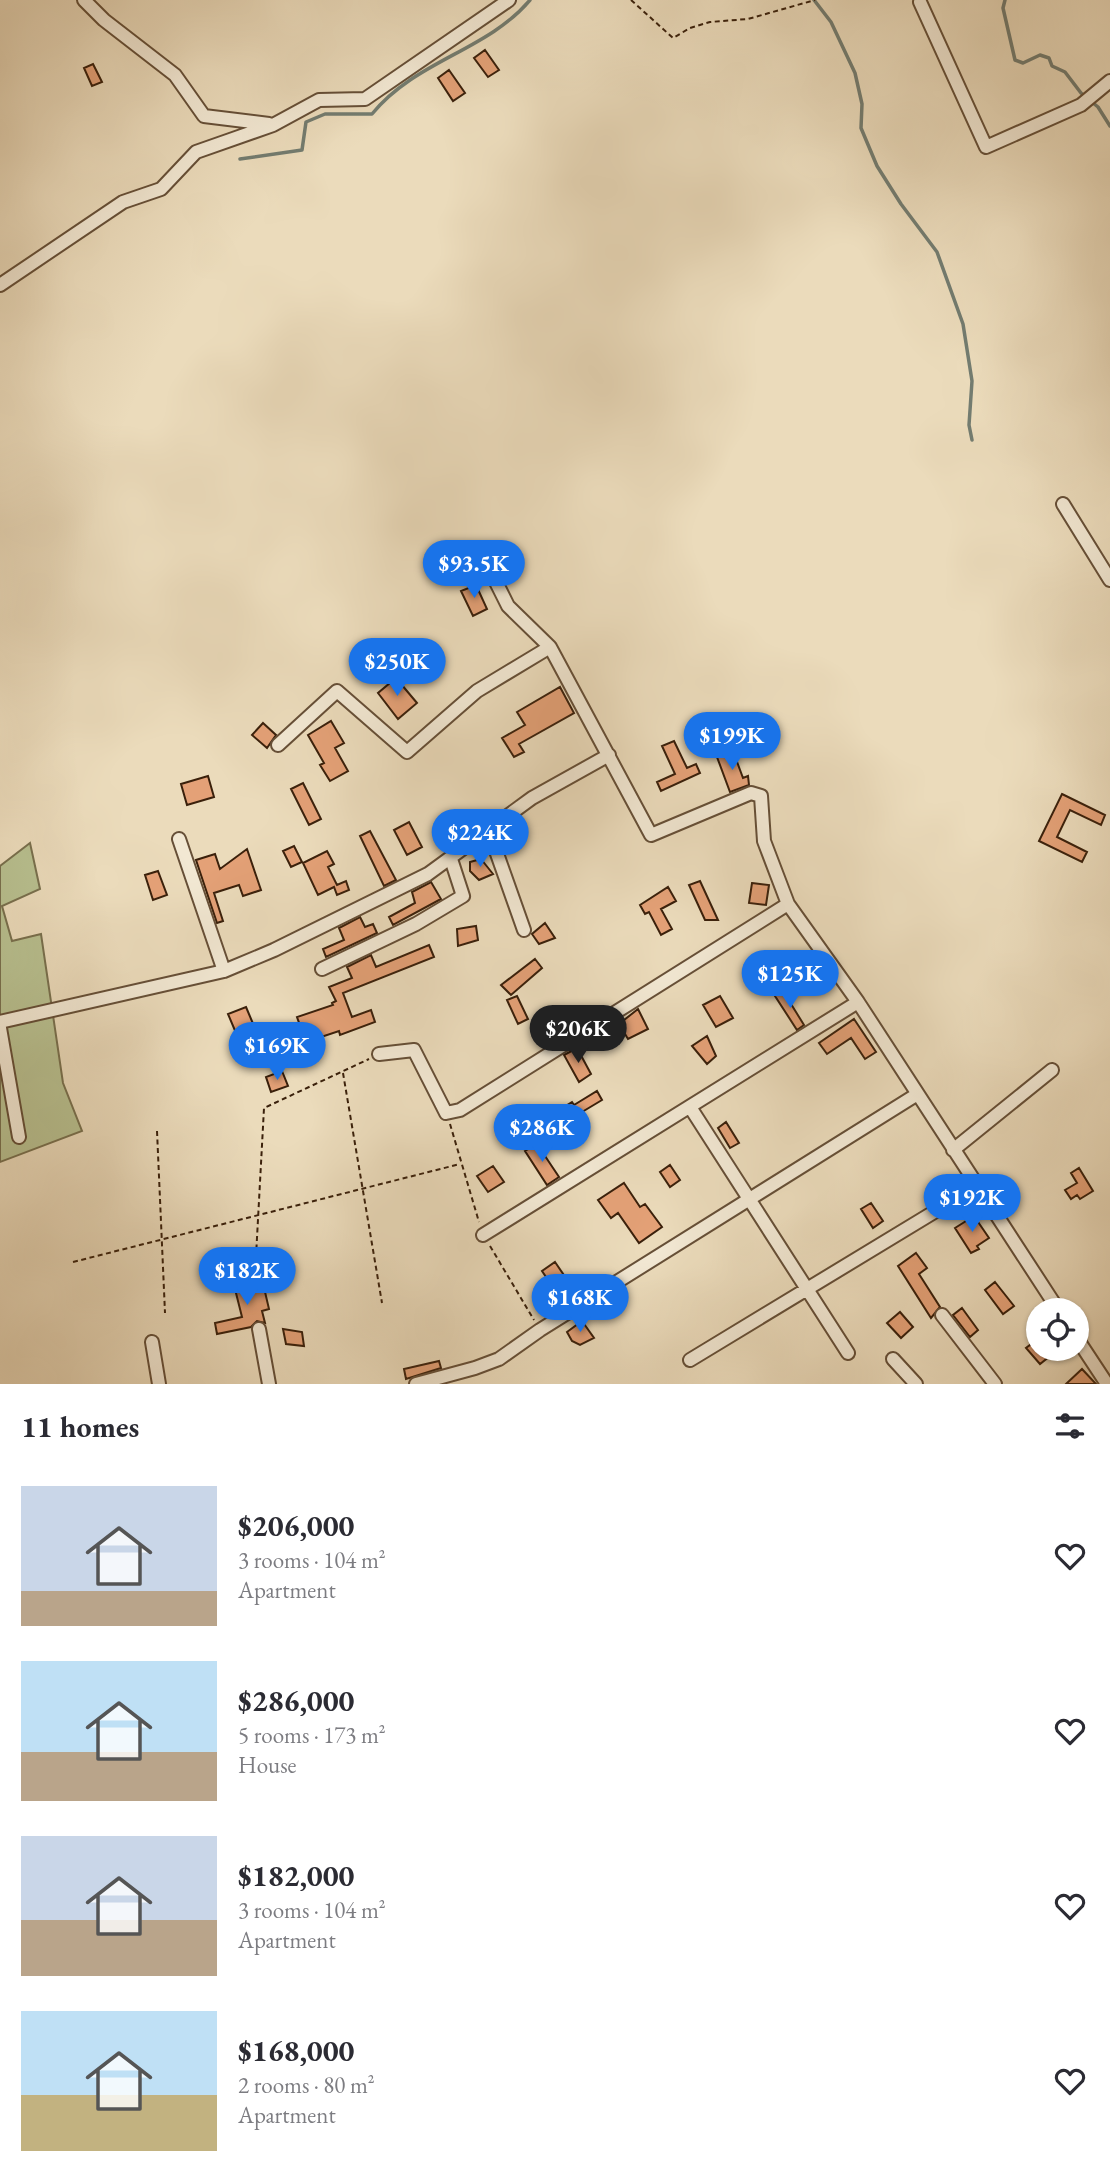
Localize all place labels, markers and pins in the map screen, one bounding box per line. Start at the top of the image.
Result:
pin: $93.5K [417,540,531,600]
pin: $250K [348,638,446,698]
pin: $199K [683,712,781,772]
pin: $224K [431,810,529,869]
pin: $125K [741,950,839,1010]
pin: $206K [529,1006,627,1065]
pin: $169K [228,1023,326,1082]
pin: $286K [493,1104,591,1164]
pin: $192K [923,1174,1021,1234]
pin: $182K [198,1248,296,1307]
pin: $168K [531,1274,629,1334]

